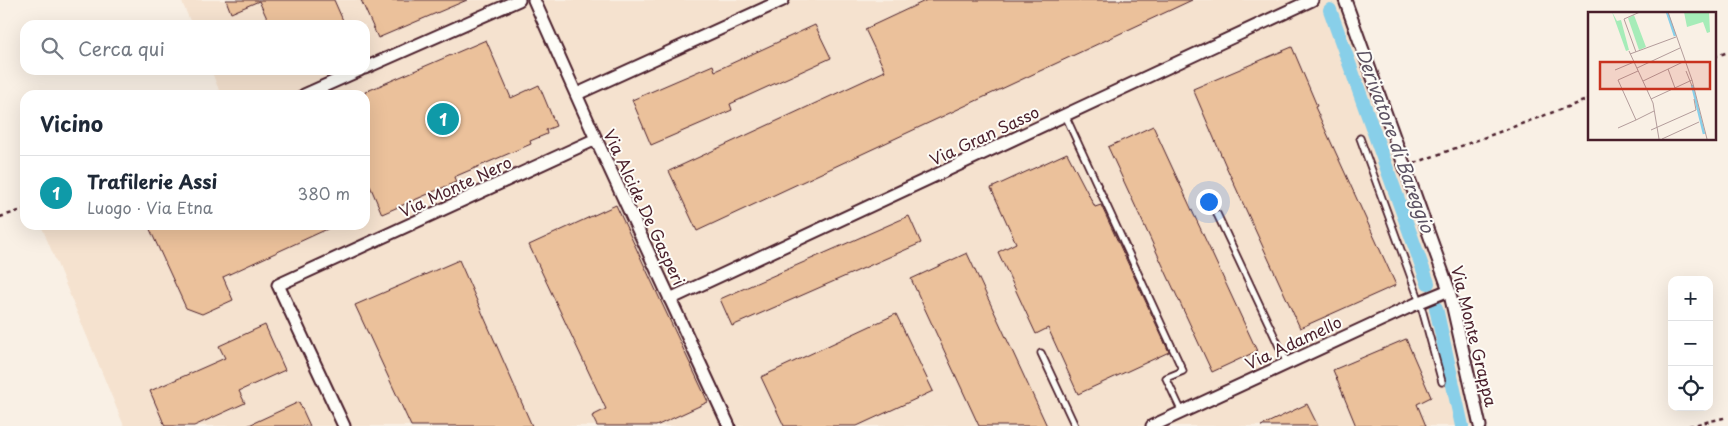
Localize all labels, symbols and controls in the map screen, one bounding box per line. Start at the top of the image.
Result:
inset map [1588,12,1716,140]
search box [20,20,370,75]
icon: search [38,34,66,62]
text: Cerca qui [78,34,165,62]
water label: Derivatore di Bareggio [1350,44,1442,237]
street label: Via Gran Sasso [925,99,1043,171]
pin: 1 [427,100,459,138]
text: Vicino [40,107,103,139]
street label: Via Alcide De Gasperi [598,125,692,289]
street label: Via Monte Nero [395,149,515,223]
text: Trafilerie Assi [87,167,217,195]
text: 1 [52,181,60,205]
text: 380 m [298,181,350,205]
your location [1196,189,1222,215]
text: Luogo · Via Etna [87,195,213,219]
street label: Via Monte Grappa [1446,263,1504,410]
map controls [1668,276,1713,411]
button: + [1668,276,1713,321]
street label: Via Adamello [1241,309,1345,375]
button: − [1668,321,1713,366]
button: locate [1668,366,1713,411]

